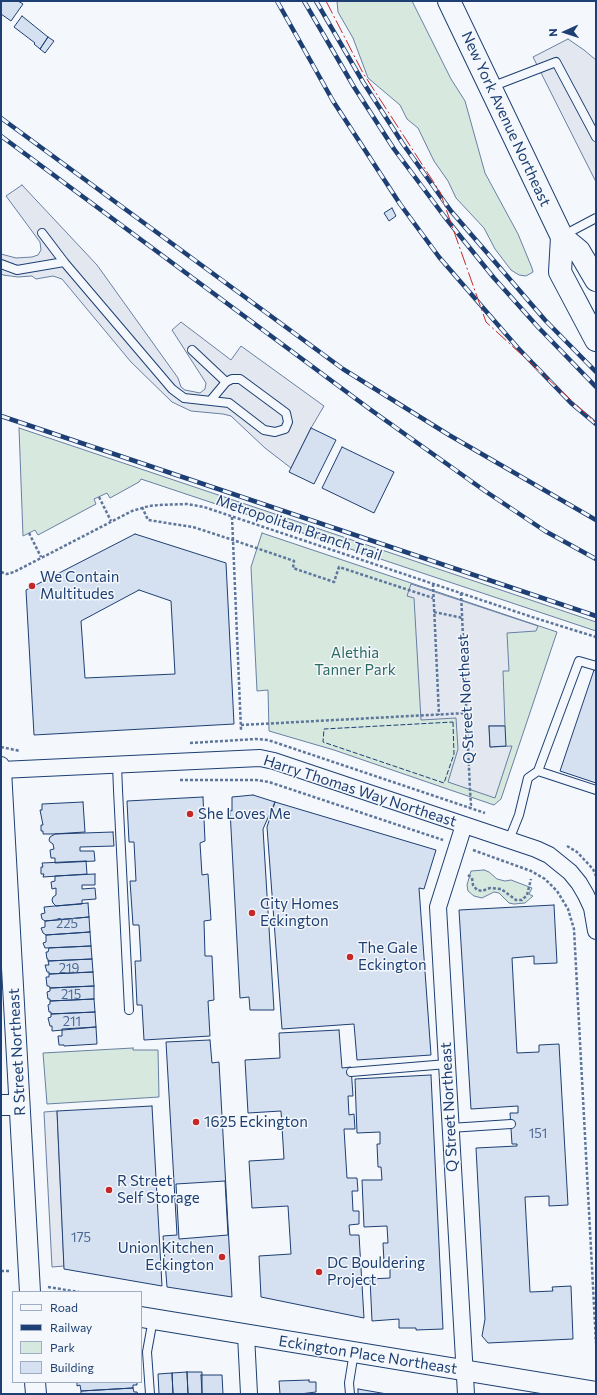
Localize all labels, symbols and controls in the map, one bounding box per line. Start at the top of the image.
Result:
north arrow [545,12,585,52]
street label: New York Avenue Northeast [458,29,554,209]
street label: Metropolitan Branch Trail [214,491,384,565]
place label: We Contain Multitudes [40,568,119,603]
marker: We Contain Multitudes [27,581,37,591]
street label: Q Street Northeast [454,634,478,764]
park label: Alethia Tanner Park [314,644,396,679]
street label: Harry Thomas Way Northeast [261,751,459,831]
place label: She Loves Me [198,805,291,823]
marker: She Loves Me [185,809,195,819]
place label: City Homes Eckington [260,895,339,930]
marker: City Homes Eckington [247,908,257,918]
house number: 225 [56,916,78,932]
place label: The Gale Eckington [358,939,427,974]
marker: The Gale Eckington [345,952,355,962]
house number: 219 [59,961,79,977]
house number: 215 [61,987,81,1003]
street label: R Street Northeast [5,988,29,1116]
house number: 211 [63,1014,81,1030]
street label: Q Street Northeast [437,1042,461,1172]
place label: 1625 Eckington [204,1113,308,1131]
marker: 1625 Eckington [191,1117,201,1127]
house number: 151 [529,1126,547,1142]
place label: R Street Self Storage [117,1172,200,1207]
marker: R Street Self Storage [104,1185,114,1195]
house number: 175 [71,1230,91,1246]
place label: Union Kitchen Eckington [118,1239,214,1274]
marker: Union Kitchen Eckington [217,1252,227,1262]
place label: DC Bouldering Project [327,1254,425,1289]
marker: DC Bouldering Project [314,1267,324,1277]
legend [12,1291,142,1383]
text: Road [50,1300,78,1314]
text: Railway [50,1320,92,1334]
street label: Eckington Place Northeast [277,1332,459,1378]
text: Park [50,1340,75,1354]
text: Building [50,1360,94,1374]

